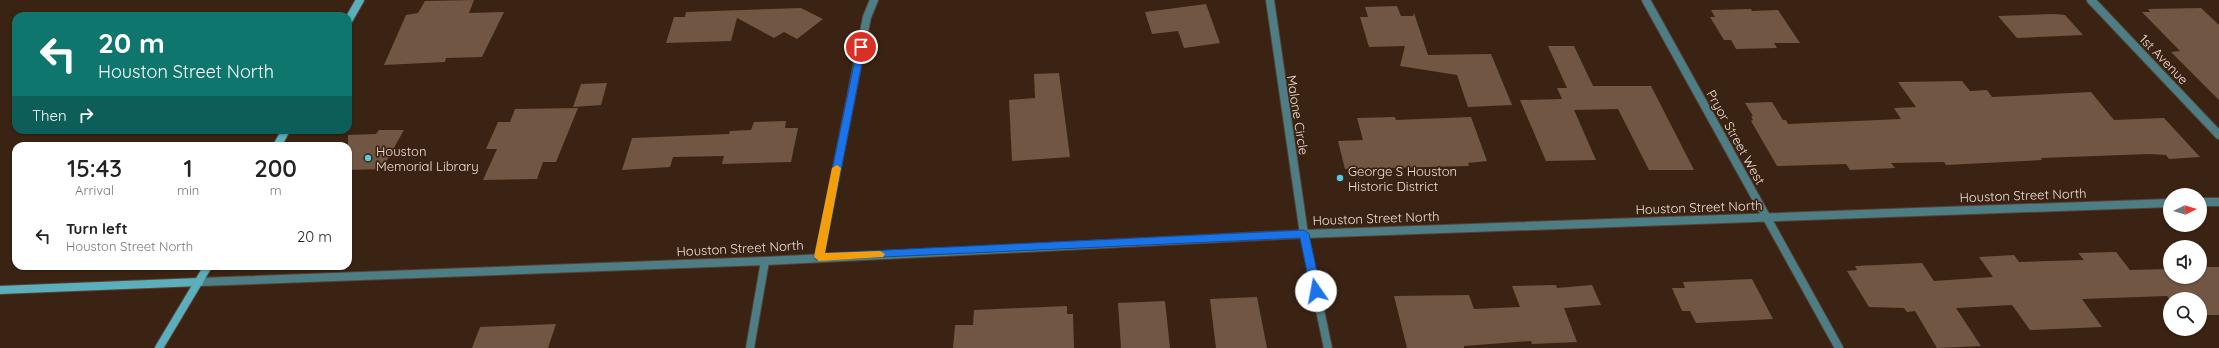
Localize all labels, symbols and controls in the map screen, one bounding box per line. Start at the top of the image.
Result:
text: 20 m [98,25,165,60]
icon: left [32,28,84,80]
pin [844,30,878,64]
street label: 1st Avenue [2136,31,2192,87]
icon: arrive [850,36,872,58]
text: Houston Street North [98,60,274,83]
street label: Malone Circle [1284,74,1312,156]
street label: Pryor Street West [1703,87,1769,187]
icon: right [75,104,97,126]
text: Then [32,106,67,125]
place label: Houston Memorial Library [376,143,479,174]
text: 15:43 [67,153,122,183]
text: 1 [184,153,193,183]
text: 200 [254,153,297,183]
marker: Houston Memorial Library [363,153,373,163]
place label: George S Houston Historic District [1348,163,1457,194]
marker: George S Houston Historic District [1335,173,1345,183]
text: Arrival [75,182,114,198]
text: min [177,182,199,198]
text: m [270,182,282,198]
street label: Houston Street North [1959,185,2087,205]
north arrow [2163,188,2207,232]
map controls [2163,188,2207,336]
street label: Houston Street North [1635,197,1763,217]
street label: Houston Street North [1312,208,1440,228]
text: Turn left [66,219,128,238]
icon: left [32,225,54,247]
text: 20 m [297,227,332,246]
street label: Houston Street North [676,237,804,259]
text: Houston Street North [66,238,193,254]
button: sound [2163,240,2207,284]
position arrow [1295,270,1337,312]
button: search [2163,292,2207,336]

